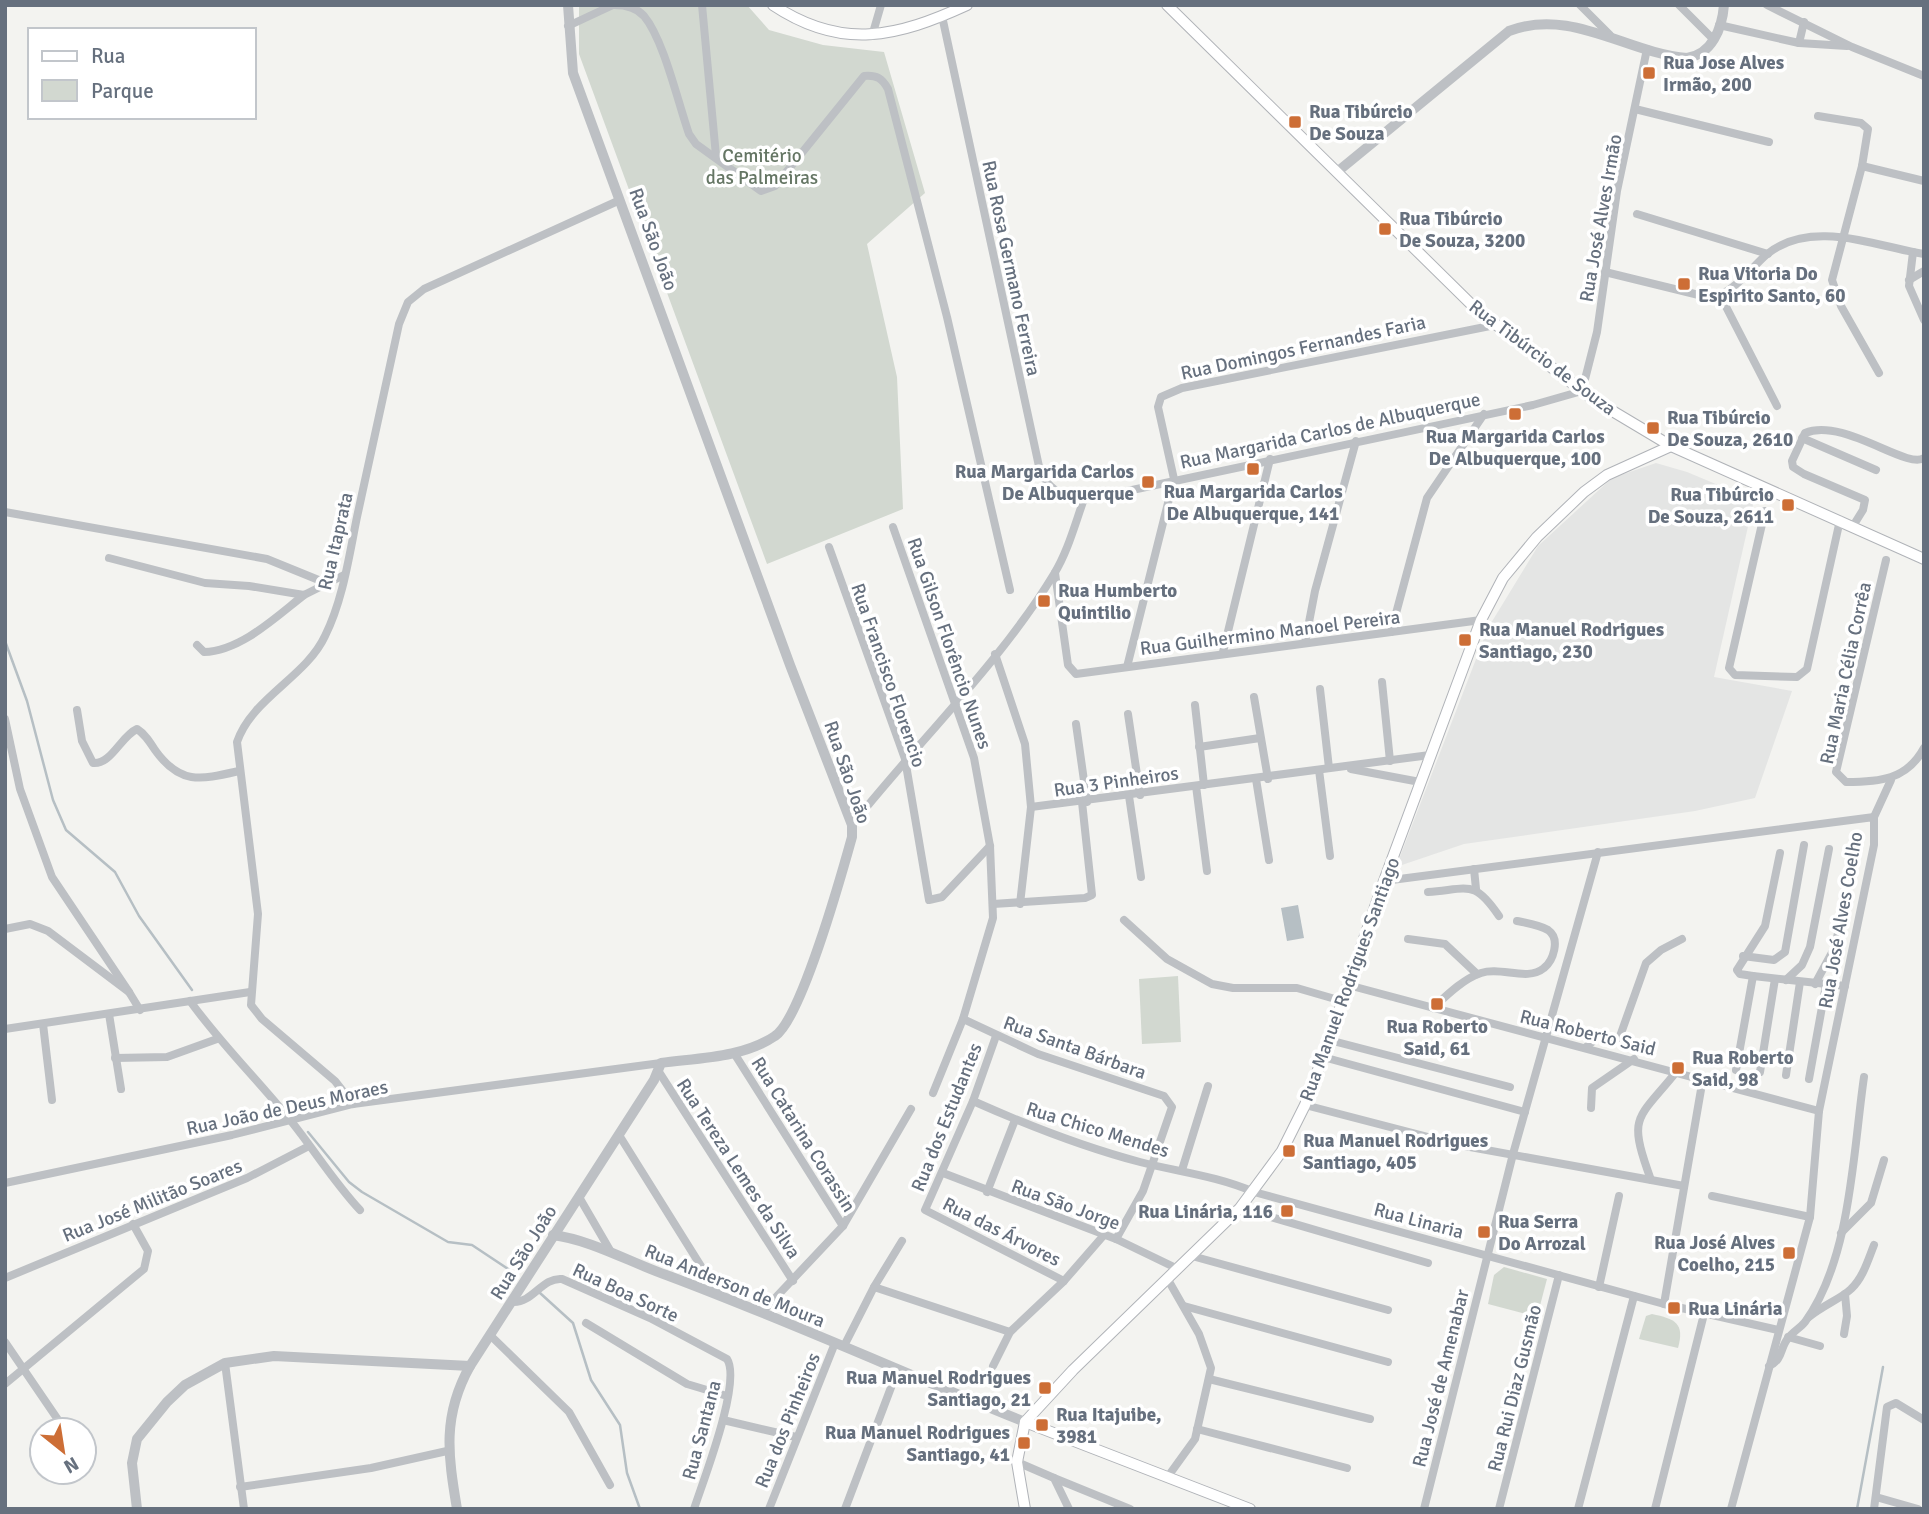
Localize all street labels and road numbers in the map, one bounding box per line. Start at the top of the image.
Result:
street label: Rua José Alves Irmão [1574,132,1628,304]
street label: Rua Rosa Germano Ferreira [976,158,1046,378]
street label: Rua São João [623,185,683,294]
street label: Rua Tibúrcio de Souza [1464,295,1621,421]
street label: Rua Domingos Fernandes Faria [1179,310,1428,386]
street label: Rua Margarida Carlos de Albuquerque [1178,387,1483,475]
street label: Rua Itaprata [313,490,359,592]
street label: Rua Gilson Florêncio Nunes [902,534,997,752]
street label: Rua Francisco Florencio [845,580,931,771]
street label: Rua Maria Célia Corrêa [1815,580,1877,767]
street label: Rua Guilhermino Manoel Pereira [1139,605,1402,661]
street label: Rua São João [818,718,876,827]
street label: Rua 3 Pinheiros [1052,761,1180,803]
street label: Rua José Alves Coelho [1814,830,1868,1011]
street label: Rua Manuel Rodrigues Santiago [1295,854,1405,1105]
street label: Rua Roberto Said [1517,1004,1658,1061]
street label: Rua Santa Bárbara [1000,1011,1149,1085]
street label: Rua dos Estudantes [906,1040,988,1195]
street label: Rua Catarina Corassin [746,1052,861,1217]
street label: Rua Tereza Lemes da Silva [671,1074,805,1263]
street label: Rua João de Deus Moraes [184,1075,390,1141]
street label: Rua Chico Mendes [1023,1097,1172,1163]
street label: Rua José Militão Soares [59,1154,246,1248]
street label: Rua São Jorge [1008,1174,1123,1236]
street label: Rua das Árvores [938,1192,1065,1272]
street label: Rua Linaria [1371,1197,1466,1244]
street label: Rua São João [485,1201,562,1304]
street label: Rua Anderson de Moura [641,1239,828,1333]
street label: Rua Boa Sorte [569,1258,682,1328]
street label: Rua José de Amenabar [1407,1287,1475,1470]
street label: Rua Rui Diaz Gusmão [1483,1302,1547,1474]
street label: Rua dos Pinheiros [750,1349,826,1492]
street label: Rua Santana [677,1378,727,1483]

